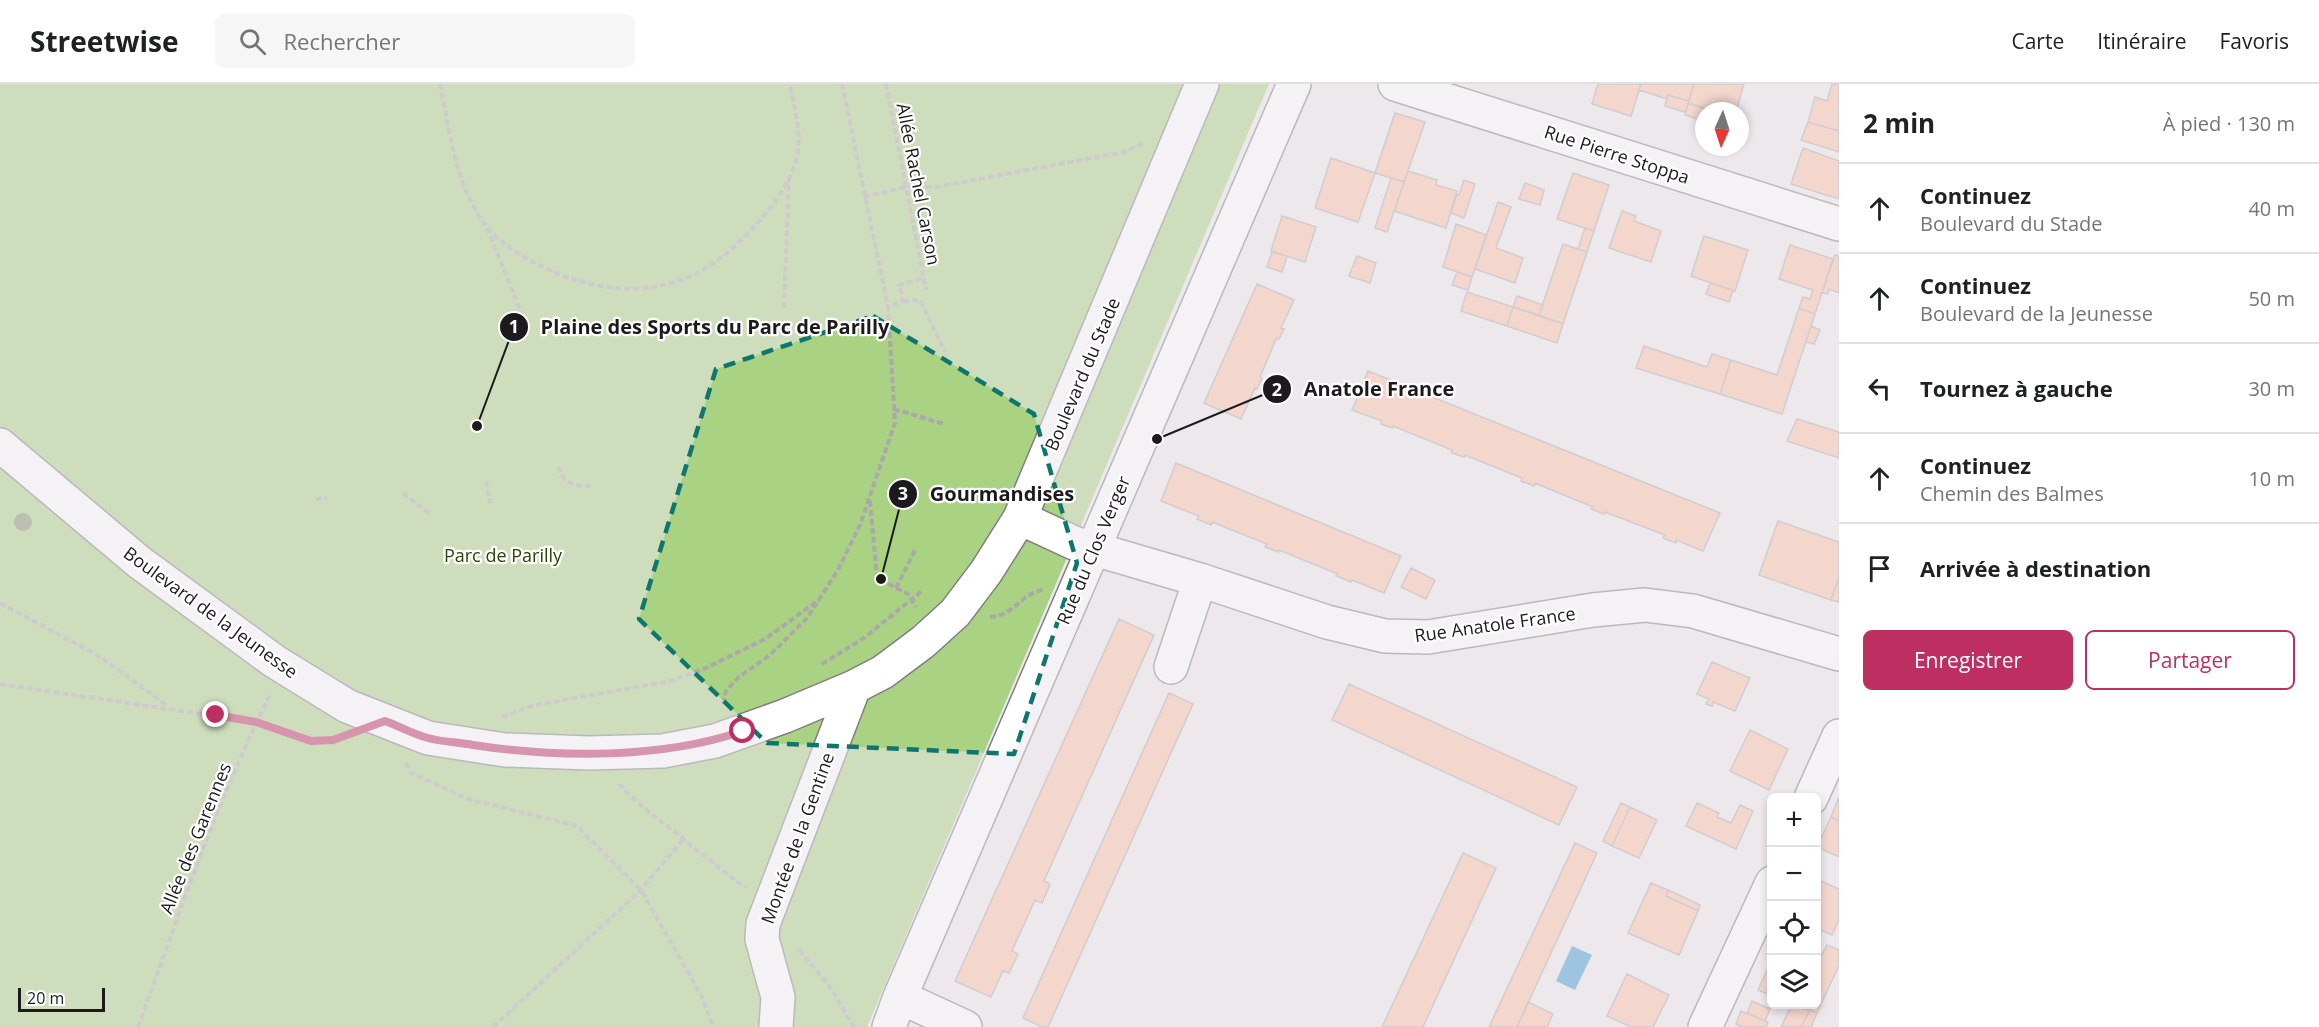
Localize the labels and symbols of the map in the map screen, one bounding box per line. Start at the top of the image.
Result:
street label: Allée Rachel Carson [892,101,946,267]
north arrow [1695,102,1749,156]
street label: Rue Pierre Stoppa [1541,119,1693,189]
street label: Boulevard du Stade [1039,294,1125,454]
callout: Plaine des Sports du Parc de Parilly [499,308,901,346]
text: Plaine des Sports du Parc de Parilly [541,313,890,340]
text: 1 [509,314,519,338]
callout: Anatole France [1262,370,1466,408]
text: Anatole France [1304,375,1454,402]
text: 2 [1272,377,1282,401]
street label: Rue du Clos Verger [1051,472,1135,628]
callout: Gourmandises [888,475,1086,513]
text: Gourmandises [930,480,1074,507]
text: 3 [898,481,908,505]
street label: Boulevard de la Jeunesse [119,541,303,683]
park label: Parc de Parilly [444,543,563,567]
street label: Rue Anatole France [1413,601,1577,647]
route end [202,701,228,727]
route start [729,717,755,743]
street label: Montée de la Gentine [755,749,839,927]
street label: Allée des Garennes [154,759,236,917]
scale bar [18,985,105,1012]

